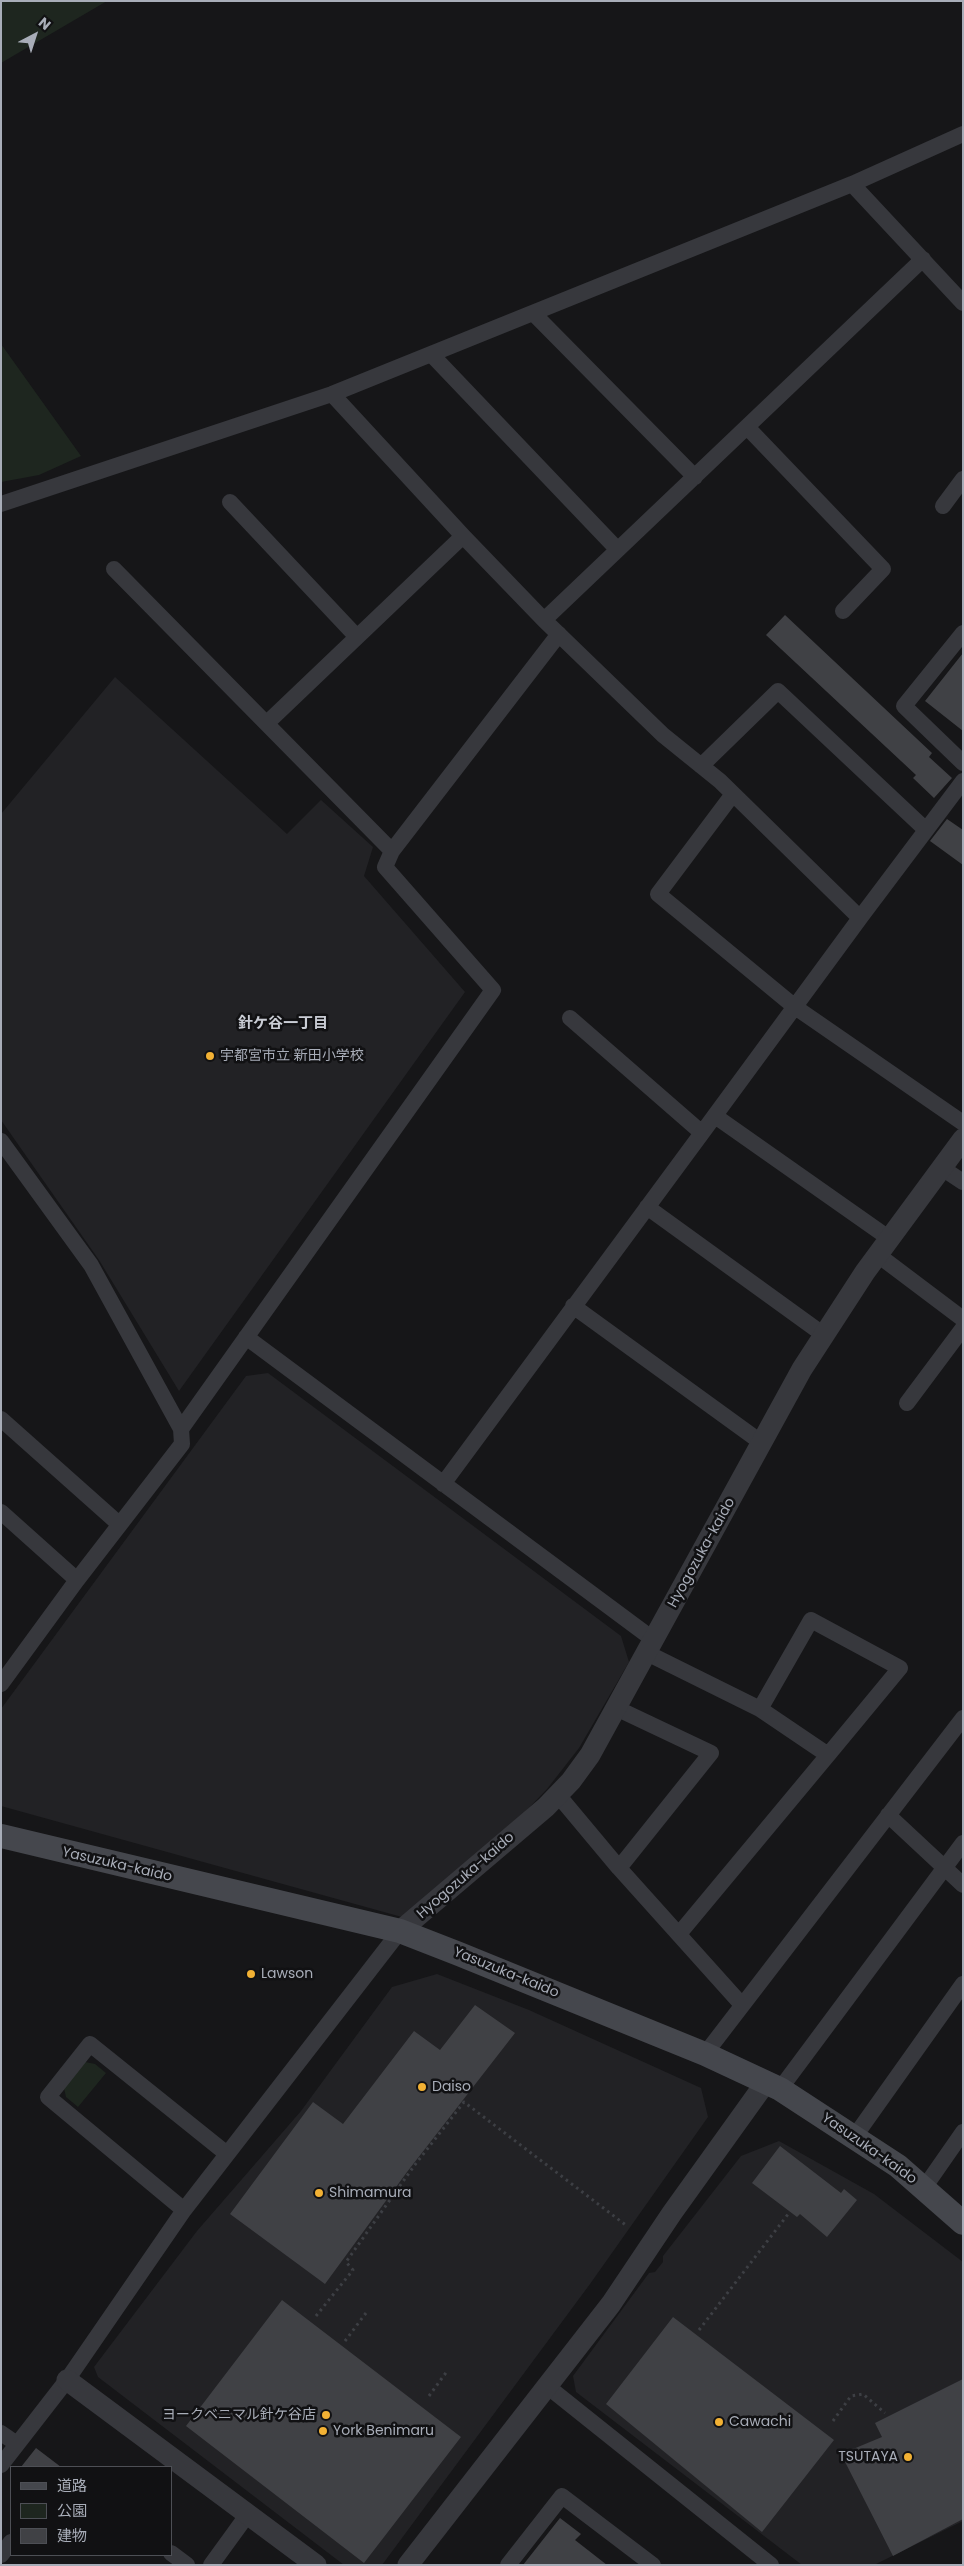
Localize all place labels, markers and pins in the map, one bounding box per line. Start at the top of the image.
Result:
place label: 宇都宮市立 新田小学校 [220,1048,364,1064]
marker: 宇都宮市立 新田小学校 [204,1050,216,1062]
place label: Lawson [261,1966,313,1982]
marker: Lawson [245,1968,257,1980]
place label: Daiso [432,2079,471,2095]
marker: Daiso [416,2081,428,2093]
place label: Shimamura [329,2185,412,2201]
marker: Shimamura [313,2187,325,2199]
place label: ヨークベニマル針ケ谷店 [162,2407,316,2423]
marker: ヨークベニマル針ケ谷店 [320,2409,332,2421]
place label: Cawachi [729,2414,791,2430]
marker: Cawachi [713,2416,725,2428]
place label: York Benimaru [333,2423,434,2439]
marker: York Benimaru [317,2425,329,2437]
place label: TSUTAYA [838,2449,898,2465]
marker: TSUTAYA [902,2451,914,2463]

